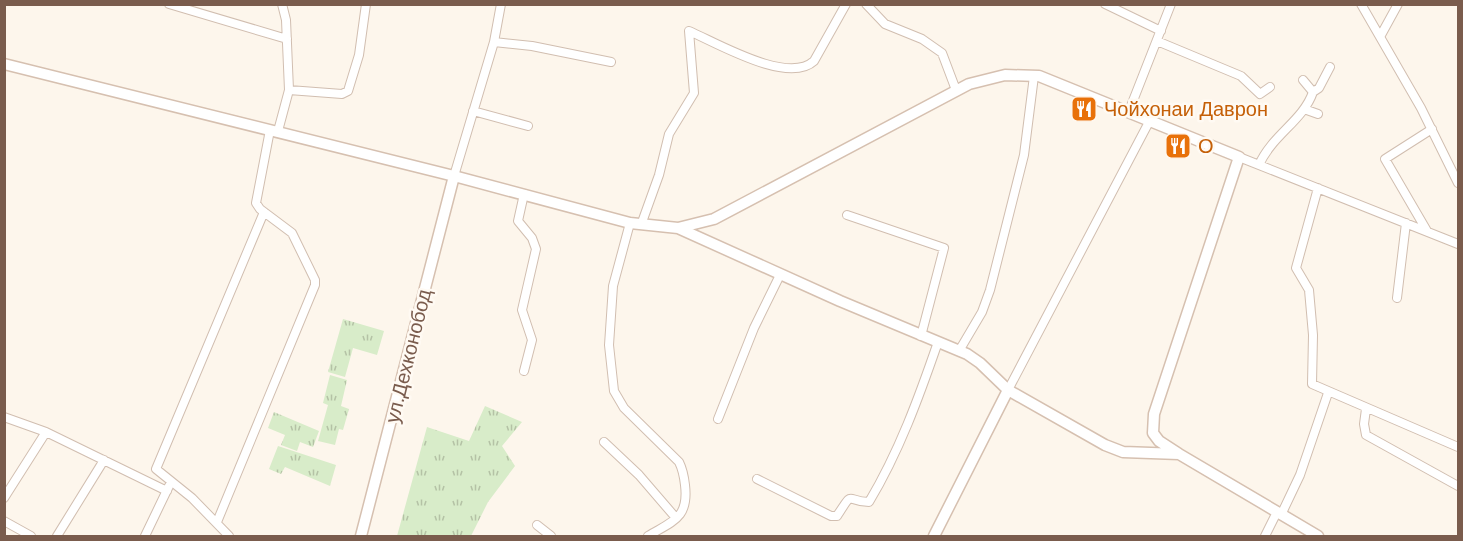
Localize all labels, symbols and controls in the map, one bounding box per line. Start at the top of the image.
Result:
restaurant icon: Чойхонаи Даврон [1069,94,1099,124]
place label: Чойхонаи Даврон [1104,98,1268,120]
restaurant icon: O [1163,131,1193,161]
place label: O [1198,135,1214,157]
street label: ул.Дехконобод [381,287,435,425]

